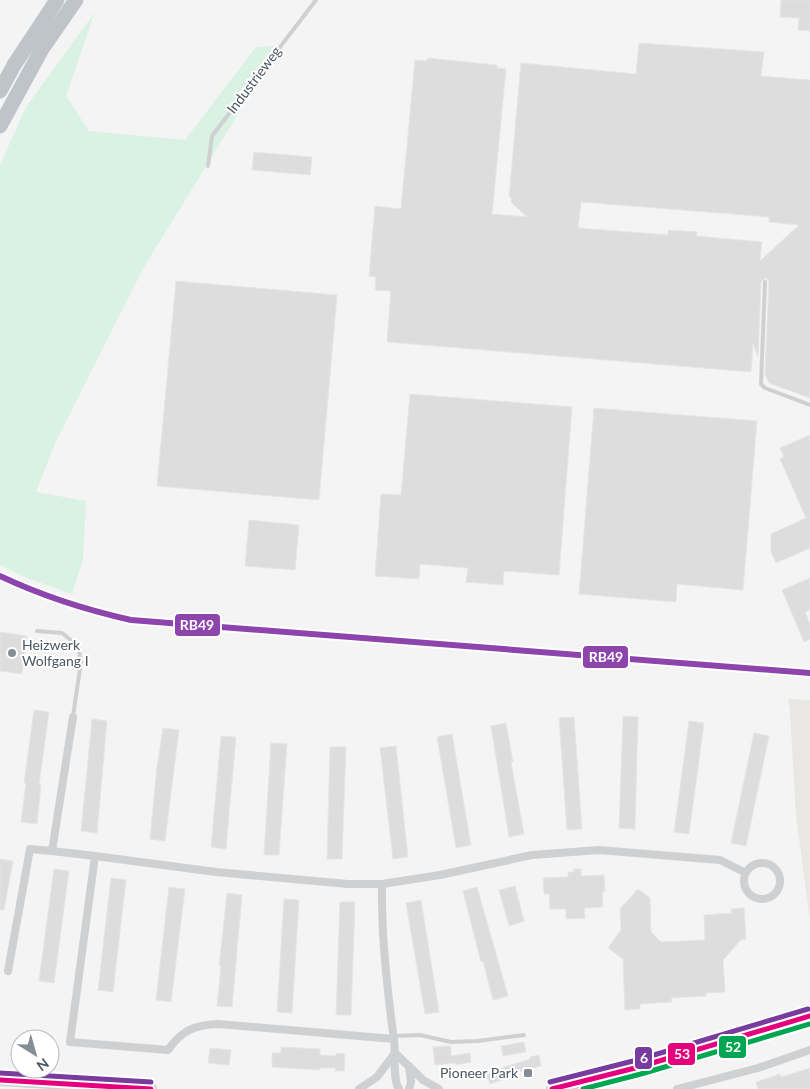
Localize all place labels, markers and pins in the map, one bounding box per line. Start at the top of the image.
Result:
place label: Heizwerk Wolfgang I [22,636,89,669]
marker: Heizwerk Wolfgang I [6,647,18,659]
place label: Pioneer Park [440,1064,519,1081]
marker: Pioneer Park [522,1067,534,1079]

